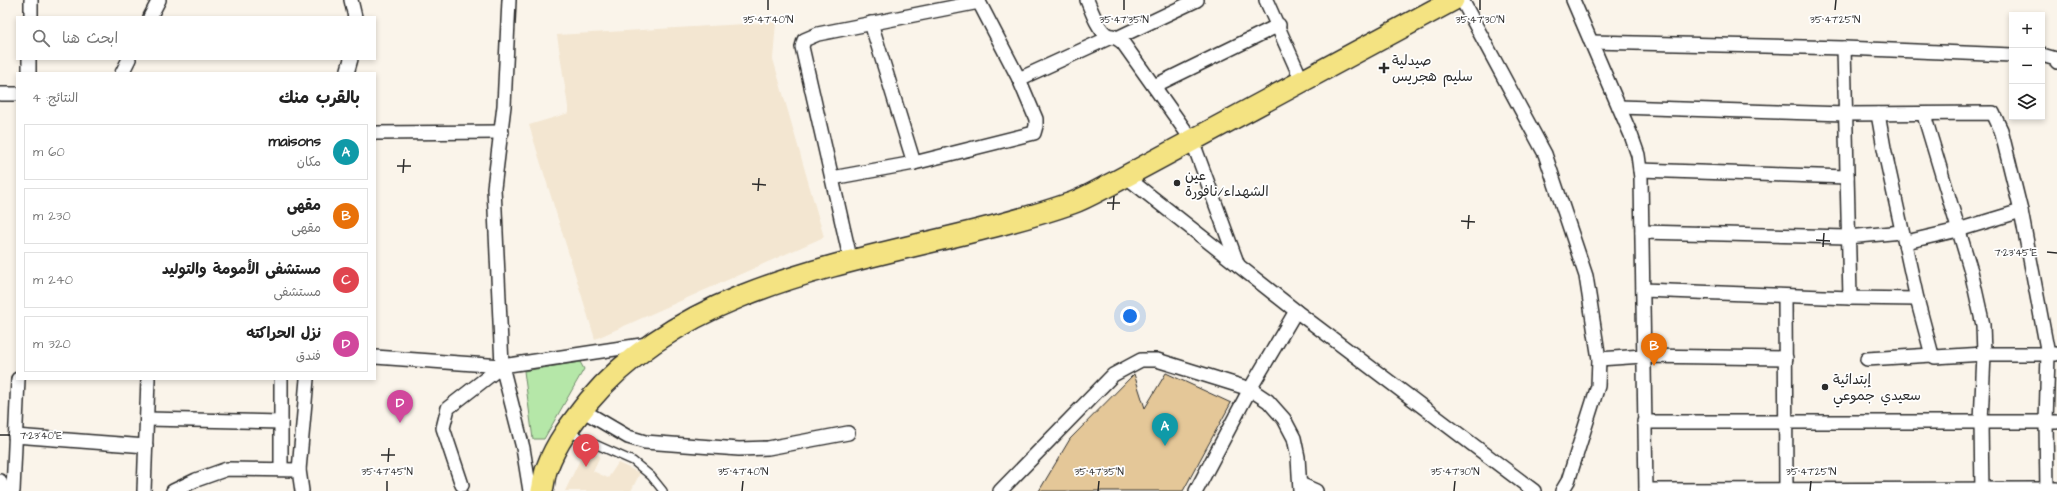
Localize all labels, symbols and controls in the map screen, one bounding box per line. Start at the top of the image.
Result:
map controls [2009,12,2045,120]
button: + [2009,12,2045,48]
text: 35°47'40"N [743,13,793,27]
text: 35°47'35"N [1099,13,1149,27]
text: 35°47'30"N [1456,13,1504,27]
text: 35°47'25"N [1810,13,1860,27]
search box [16,16,376,60]
icon: search [30,27,52,49]
text: ابحث هنا [62,28,118,49]
button: − [2009,48,2045,84]
place label: صيدلية سليم هجريس [1392,51,1473,87]
marker: صيدلية سليم هجريس [1379,63,1389,73]
button: layers [2009,84,2045,120]
text: بالقرب منك [279,86,360,110]
text: النتائج: 4 [32,89,78,107]
text: maisons [268,131,321,152]
text: 60 m [33,143,65,161]
text: A [342,143,350,161]
text: مكان [297,153,321,171]
place label: عين الشهداء/نافورة [1185,166,1269,202]
marker: عين الشهداء/نافورة [1172,178,1182,188]
text: مقهى [287,195,321,216]
text: 230 m [33,207,71,225]
text: B [341,207,351,225]
text: مقهى [291,219,321,237]
text: 7°23'45"E [1995,246,2038,260]
text: مستشفى الأمومة والتوليد [162,259,321,280]
text: 240 m [33,271,73,289]
text: C [341,271,351,289]
text: مستشفى [273,283,321,301]
your location [1120,306,1140,326]
text: نزل الحراكته [246,323,321,344]
pin: B [1641,333,1667,366]
text: 320 m [33,335,71,353]
text: D [342,335,350,353]
text: فندق [296,347,321,365]
place label: إبتدائية سعيدي جموعي [1833,370,1921,408]
marker: إبتدائية سعيدي جموعي [1820,382,1830,392]
pin: D [387,390,413,423]
pin: A [1152,413,1178,446]
text: 7°23'40"E [20,429,62,443]
pin: C [573,434,599,467]
text: 35°47'45"N [361,465,413,479]
text: 35°47'40"N [718,465,768,479]
text: 35°47'35"N [1074,465,1124,479]
text: 35°47'30"N [1431,465,1479,479]
text: 35°47'25"N [1786,465,1836,479]

